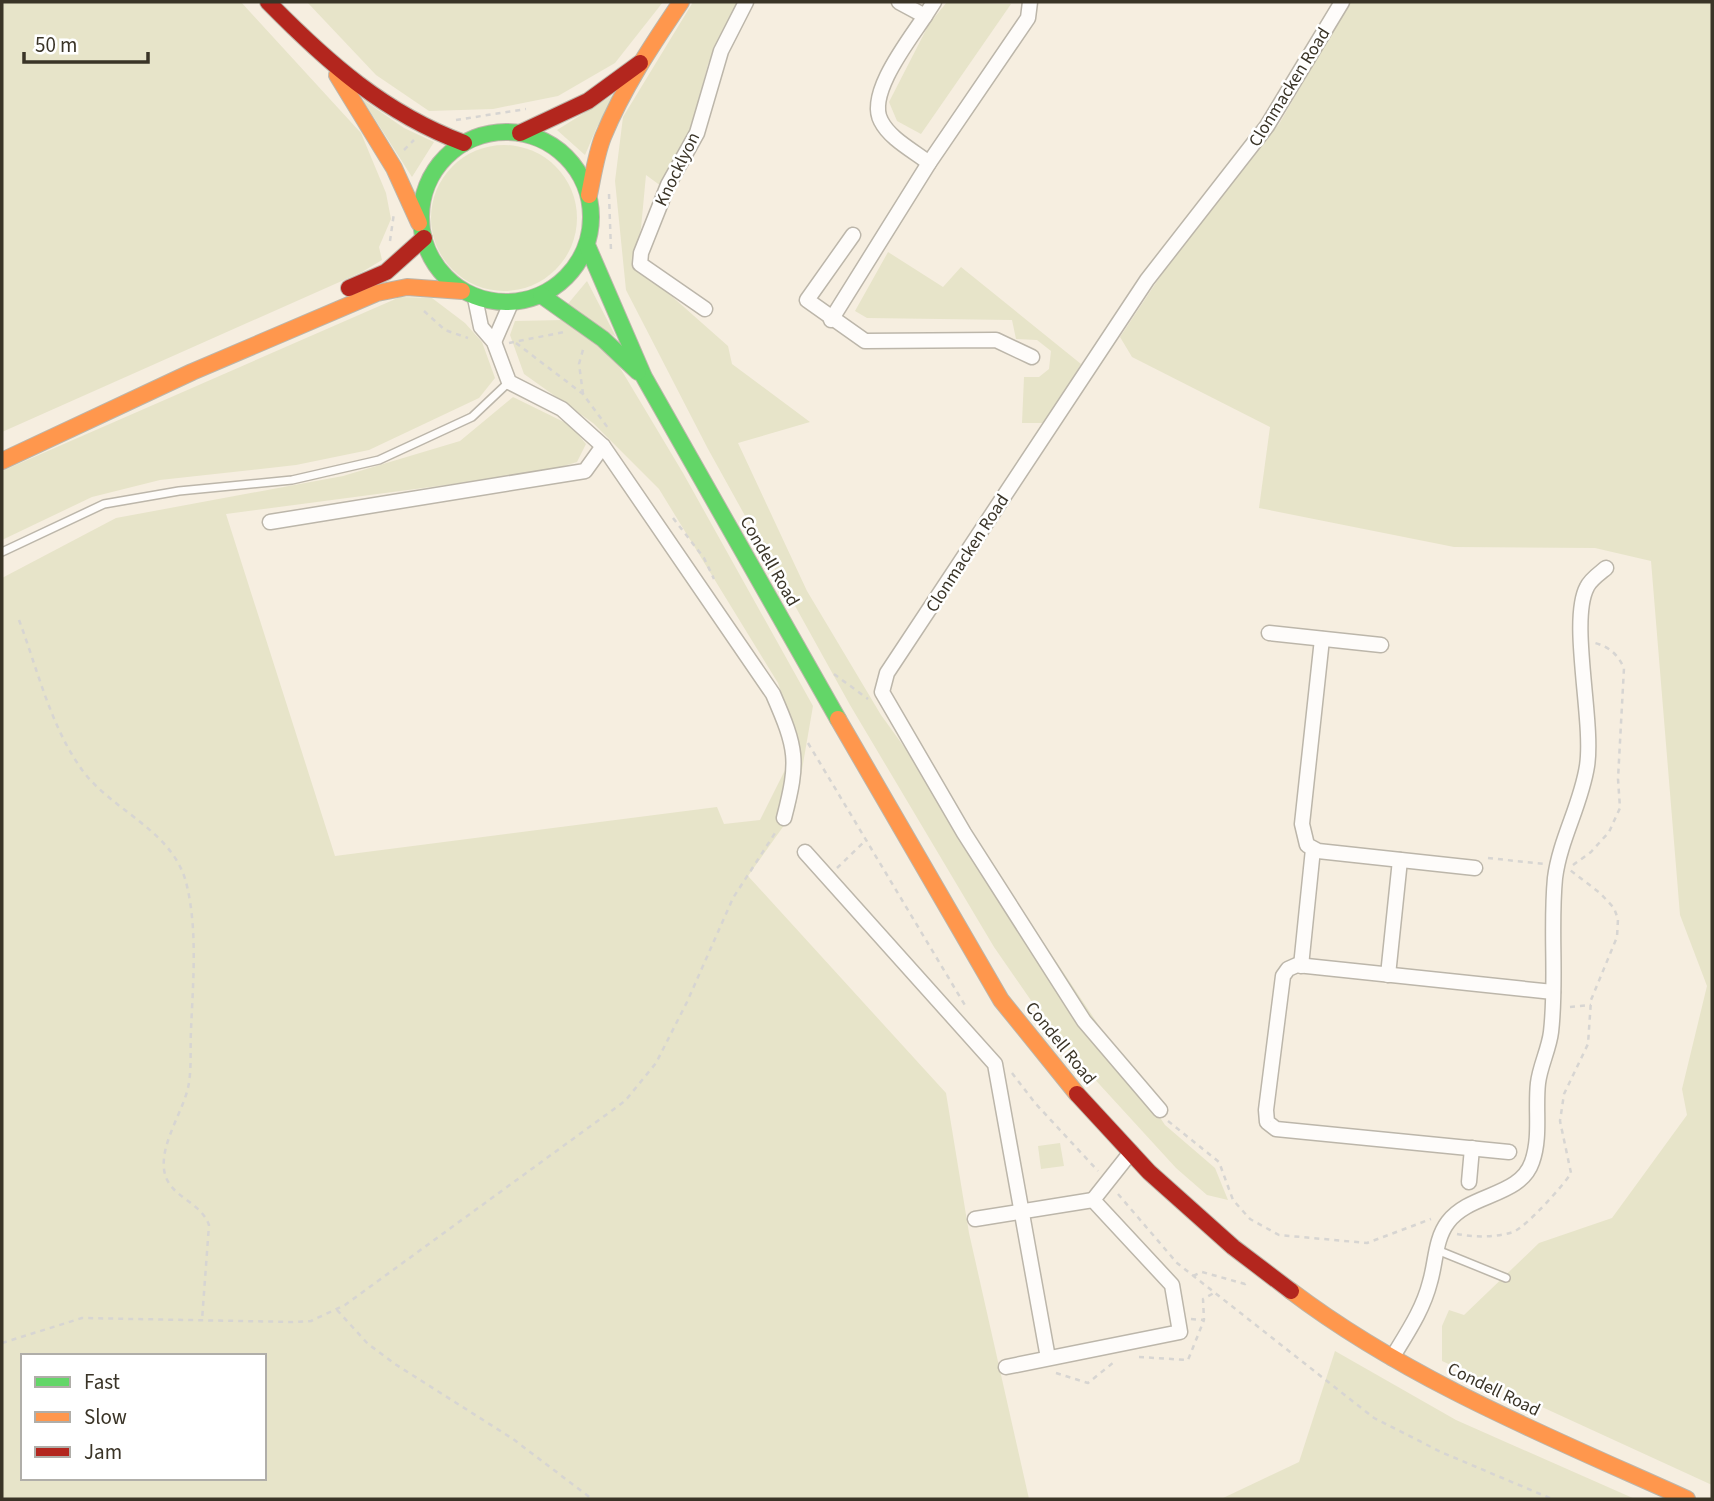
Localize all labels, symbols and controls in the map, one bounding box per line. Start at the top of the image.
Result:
scale bar [24,21,149,65]
street label: Clonmacken Road [1243,23,1336,152]
text: 50 m [35,30,77,60]
street label: Knocklyon [649,128,706,211]
street label: Clonmacken Road [920,489,1015,617]
street label: Condell Road [734,512,805,611]
street label: Condell Road [1019,997,1102,1090]
legend [21,1354,266,1480]
street label: Condell Road [1443,1356,1544,1423]
text: Fast [84,1367,120,1397]
text: Slow [84,1402,127,1432]
text: Jam [84,1437,122,1467]

